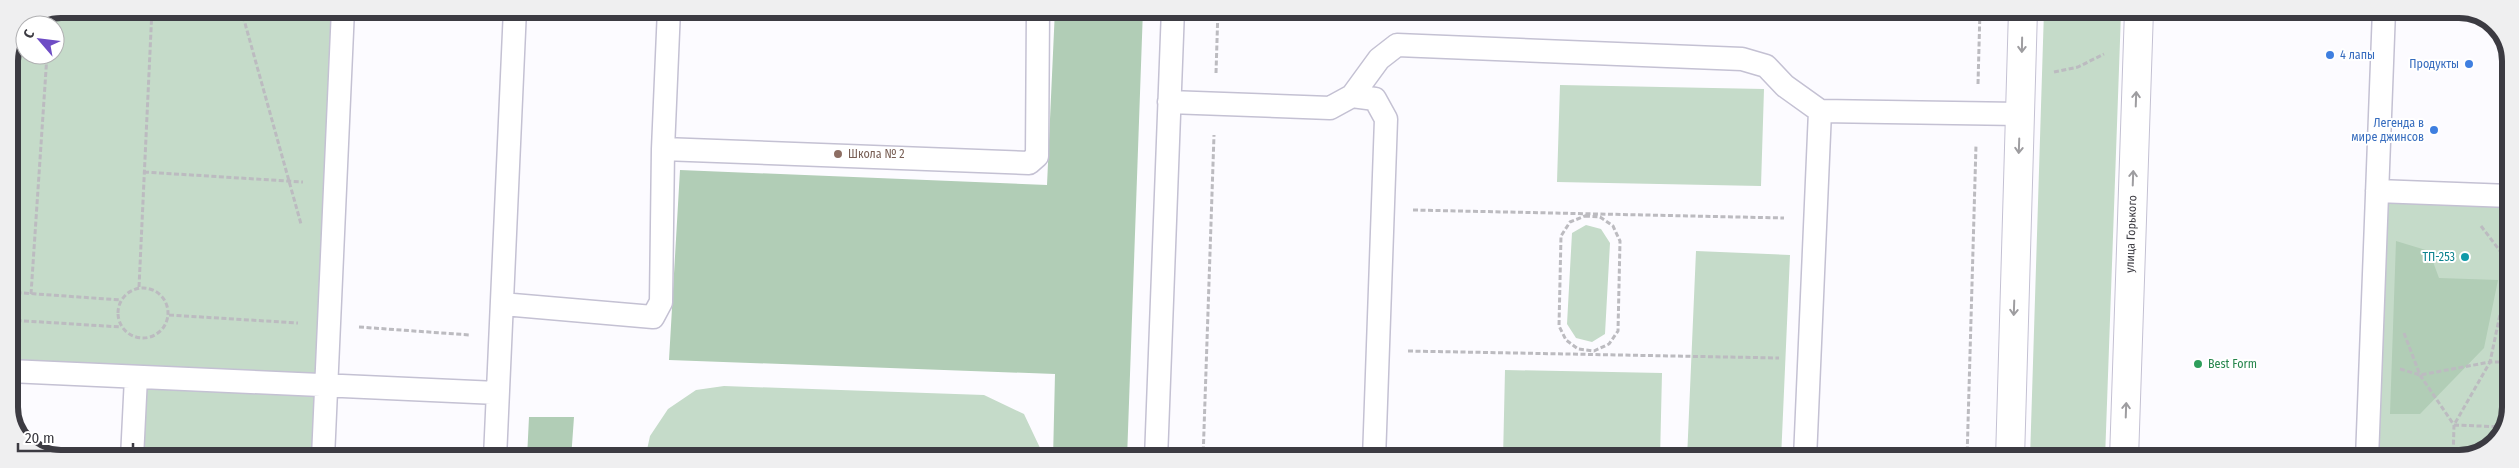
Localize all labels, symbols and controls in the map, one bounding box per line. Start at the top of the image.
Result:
north arrow [15,15,65,65]
text: С [20,26,39,41]
one-way arrow [2017,36,2027,52]
place label: 4 лапы [2340,48,2375,62]
marker: 4 лапы [2324,49,2336,61]
place label: Продукты [2409,57,2459,71]
marker: Продукты [2463,58,2475,70]
one-way arrow [2131,91,2141,108]
place label: Легенда в мире джинсов [2351,116,2424,144]
marker: Легенда в мире джинсов [2428,124,2440,136]
one-way arrow [2014,138,2023,154]
place label: Школа № 2 [848,147,905,161]
marker: Школа № 2 [832,148,844,160]
one-way arrow [2129,170,2138,186]
street label: улица Горького [2123,195,2139,273]
place label: ТП-253 [2422,250,2455,264]
marker: ТП-253 [2459,251,2471,263]
one-way arrow [2009,300,2019,316]
place label: Best Form [2208,357,2257,371]
marker: Best Form [2192,358,2204,370]
one-way arrow [2121,403,2130,419]
scale bar [18,420,132,452]
text: 20 m [25,429,55,447]

